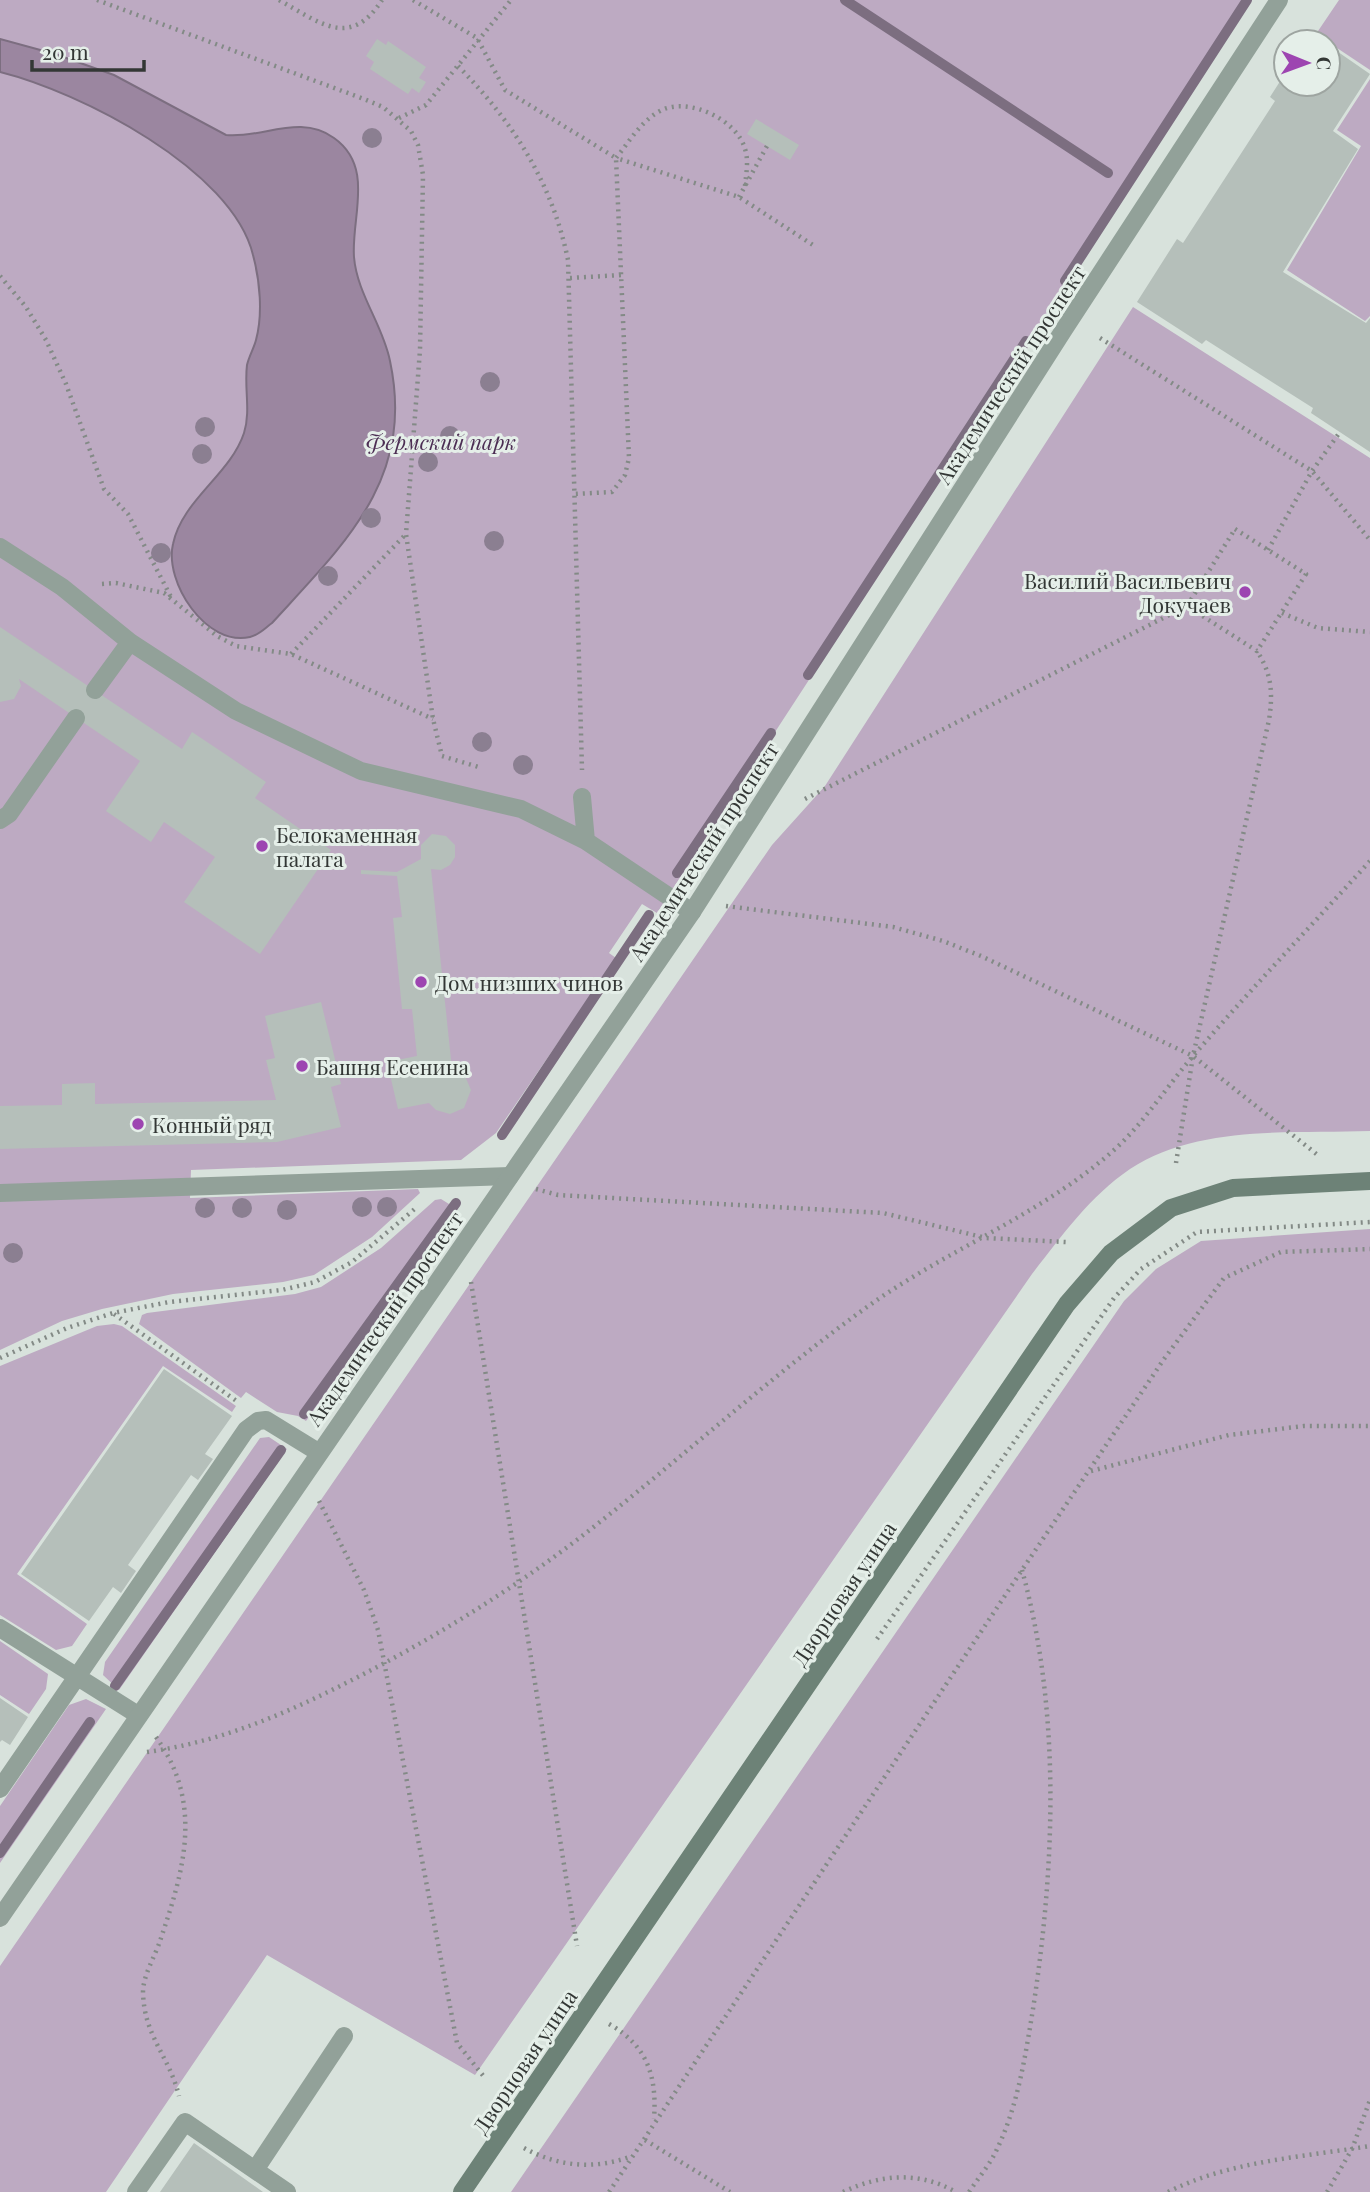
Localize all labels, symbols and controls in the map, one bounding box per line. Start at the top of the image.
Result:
scale bar [32,28,144,72]
north arrow [1272,28,1342,98]
text: 20 m [42,37,89,65]
text: С [1312,56,1338,70]
street label: Академический проспект [928,259,1091,490]
park label: Фермский парк [366,427,516,455]
place label: Василий Васильевич Докучаев [1024,566,1231,618]
marker: Василий Васильевич Докучаев [1237,584,1253,600]
street label: Академический проспект [621,736,784,967]
place label: Белокаменная палата [276,820,417,872]
marker: Белокаменная палата [254,838,270,854]
place label: Дом низших чинов [435,968,623,996]
marker: Дом низших чинов [413,974,429,990]
place label: Башня Есенина [316,1052,469,1080]
marker: Башня Есенина [294,1058,310,1074]
place label: Конный ряд [152,1110,271,1138]
marker: Конный ряд [130,1116,146,1132]
street label: Академический проспект [299,1205,469,1431]
street label: Дворцовая улица [784,1515,902,1670]
street label: Дворцовая улица [465,1983,583,2138]

